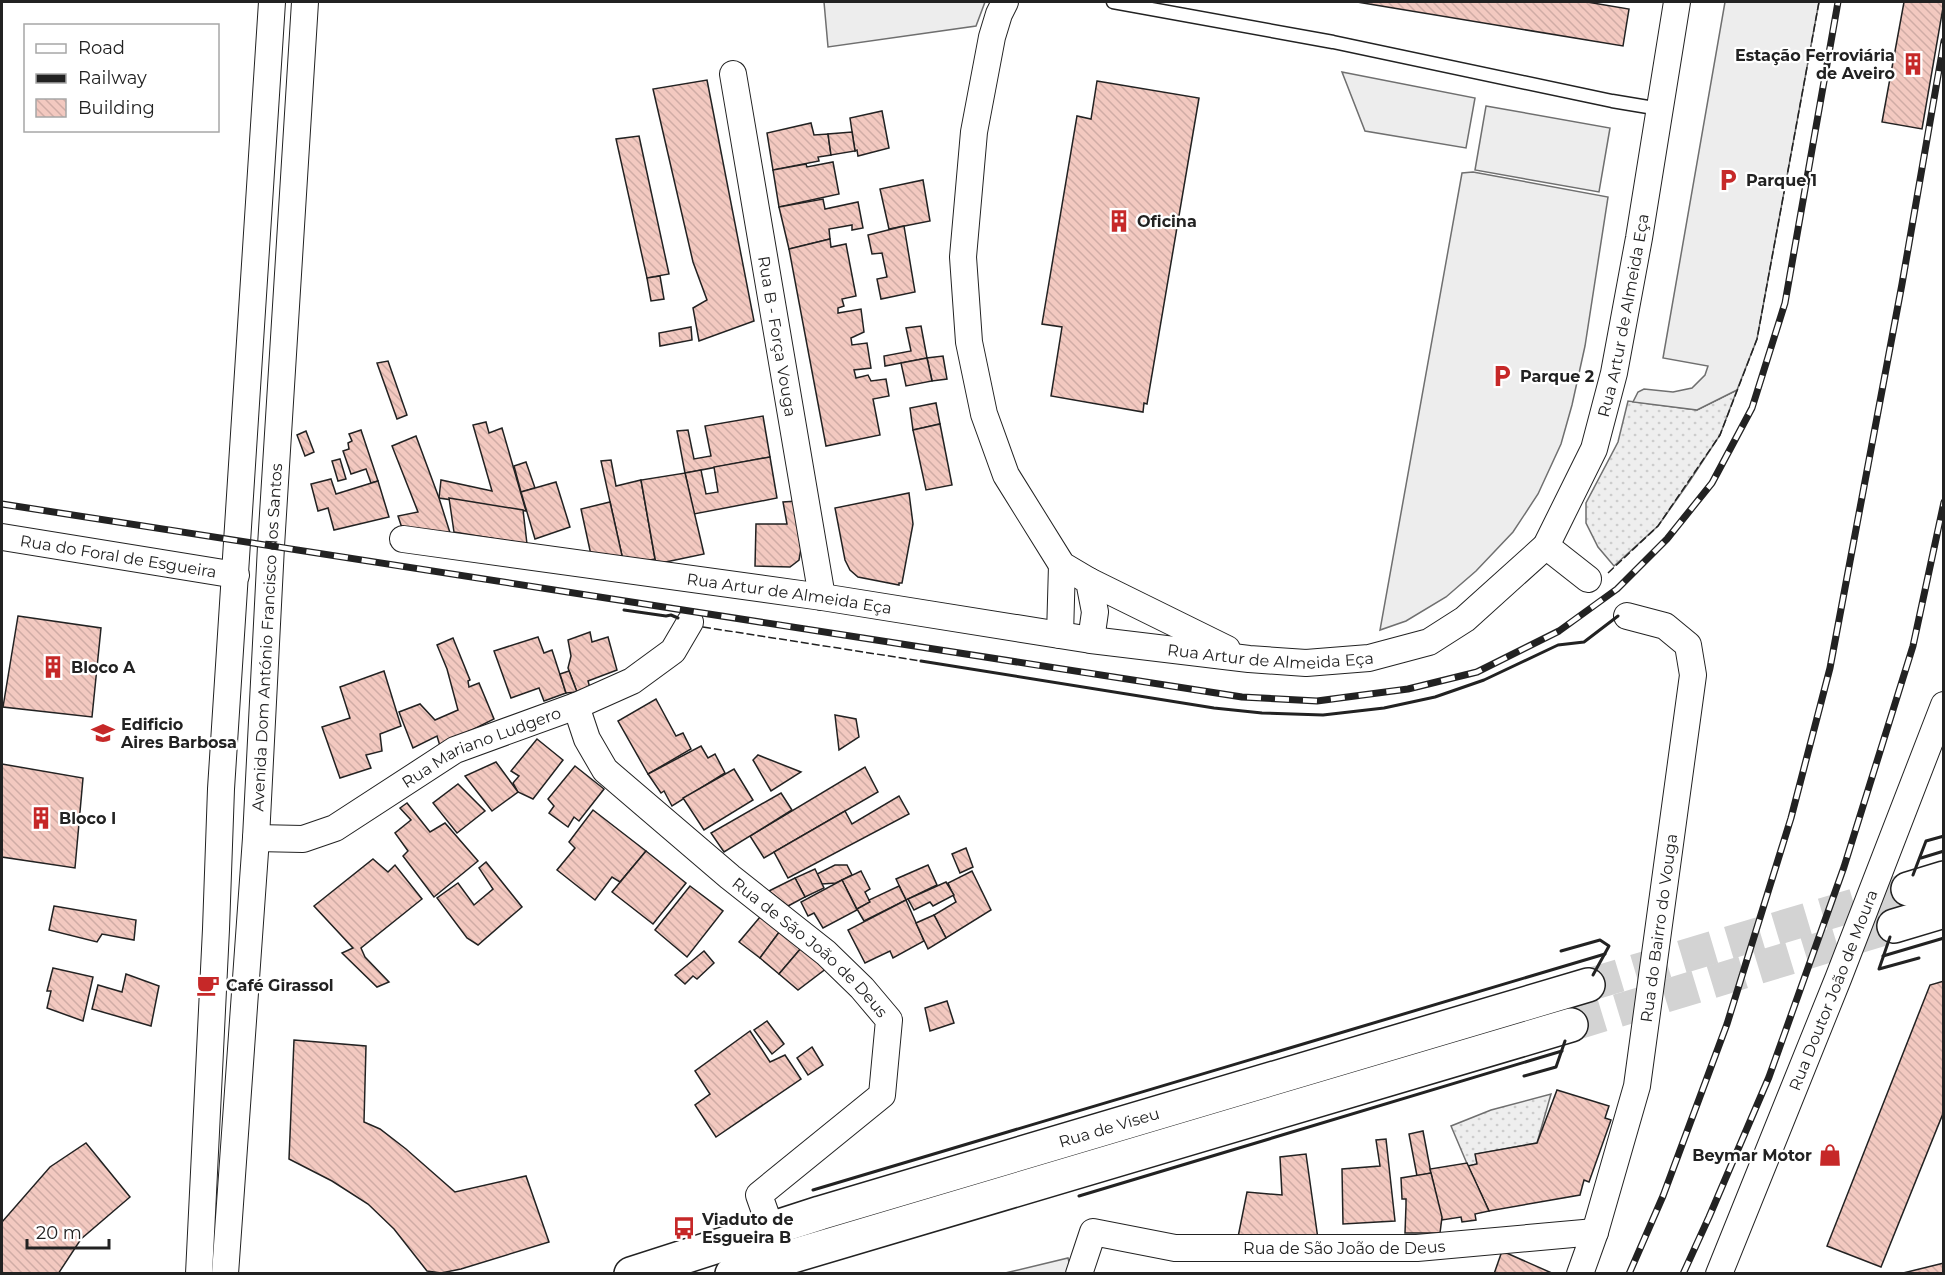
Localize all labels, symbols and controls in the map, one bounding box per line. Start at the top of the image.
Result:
legend [24,24,219,132]
text: Road [78,37,125,59]
place label: Estação Ferroviária de Aveiro [1735,46,1895,83]
building icon: Estação Ferroviária de Aveiro [1900,51,1926,77]
text: Railway [78,67,147,89]
text: Building [78,97,155,119]
parking icon: Parque 1 [1715,167,1741,193]
place label: Parque 1 [1746,171,1817,190]
building icon: Oficina [1106,208,1132,234]
place label: Oficina [1137,212,1197,231]
street label: Rua Artur de Almeida Eça [1593,212,1652,419]
street label: Rua B - Força Vouga [755,254,801,418]
parking icon: Parque 2 [1489,363,1515,389]
place label: Parque 2 [1520,367,1594,386]
street label: Avenida Dom António Francisco dos Santos [248,463,286,812]
street label: Rua do Foral de Esgueira [19,531,218,581]
street label: Rua Artur de Almeida Eça [685,569,893,618]
street label: Rua Artur de Almeida Eça [1166,640,1374,672]
building icon: Bloco A [40,654,66,680]
place label: Bloco A [71,658,136,677]
street label: Rua Mariano Ludgero [398,703,563,792]
place label: Edificio Aires Barbosa [120,715,237,752]
school or university icon: Edificio Aires Barbosa [90,720,116,746]
building icon: Bloco I [28,805,54,831]
place label: Bloco I [59,809,116,828]
street label: Rua do Bairro do Vouga [1636,832,1681,1024]
street label: Rua de São João de Deus [729,873,892,1021]
street label: Rua Doutor João de Moura [1785,887,1881,1093]
cafe icon: Café Girassol [195,972,221,998]
place label: Café Girassol [226,976,334,995]
street label: Rua de Viseu [1056,1103,1162,1151]
shop icon: Beymar Motor [1817,1142,1843,1168]
place label: Beymar Motor [1692,1146,1812,1165]
place label: Viaduto de Esgueira B [701,1210,794,1247]
scale bar [27,1212,110,1250]
bus stop icon: Viaduto de Esgueira B [671,1215,697,1241]
text: 20 m [36,1222,82,1244]
street label: Rua de São João de Deus [1243,1236,1446,1258]

